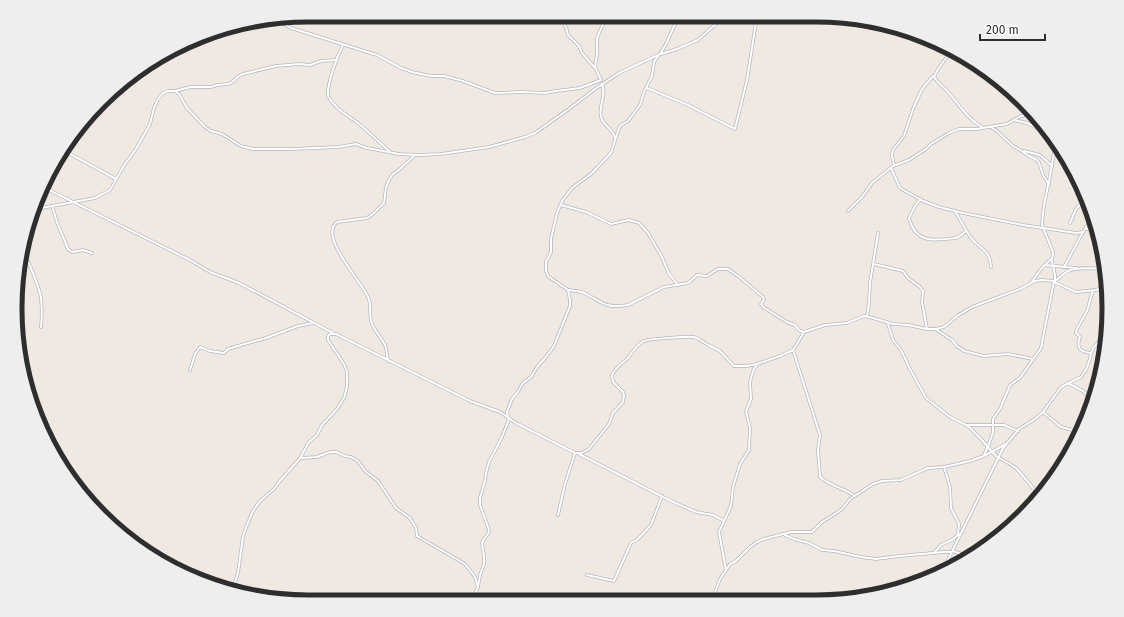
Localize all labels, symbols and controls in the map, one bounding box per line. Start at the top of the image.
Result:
scale bar [980,16,1045,42]
text: 200 m [986,23,1019,37]

